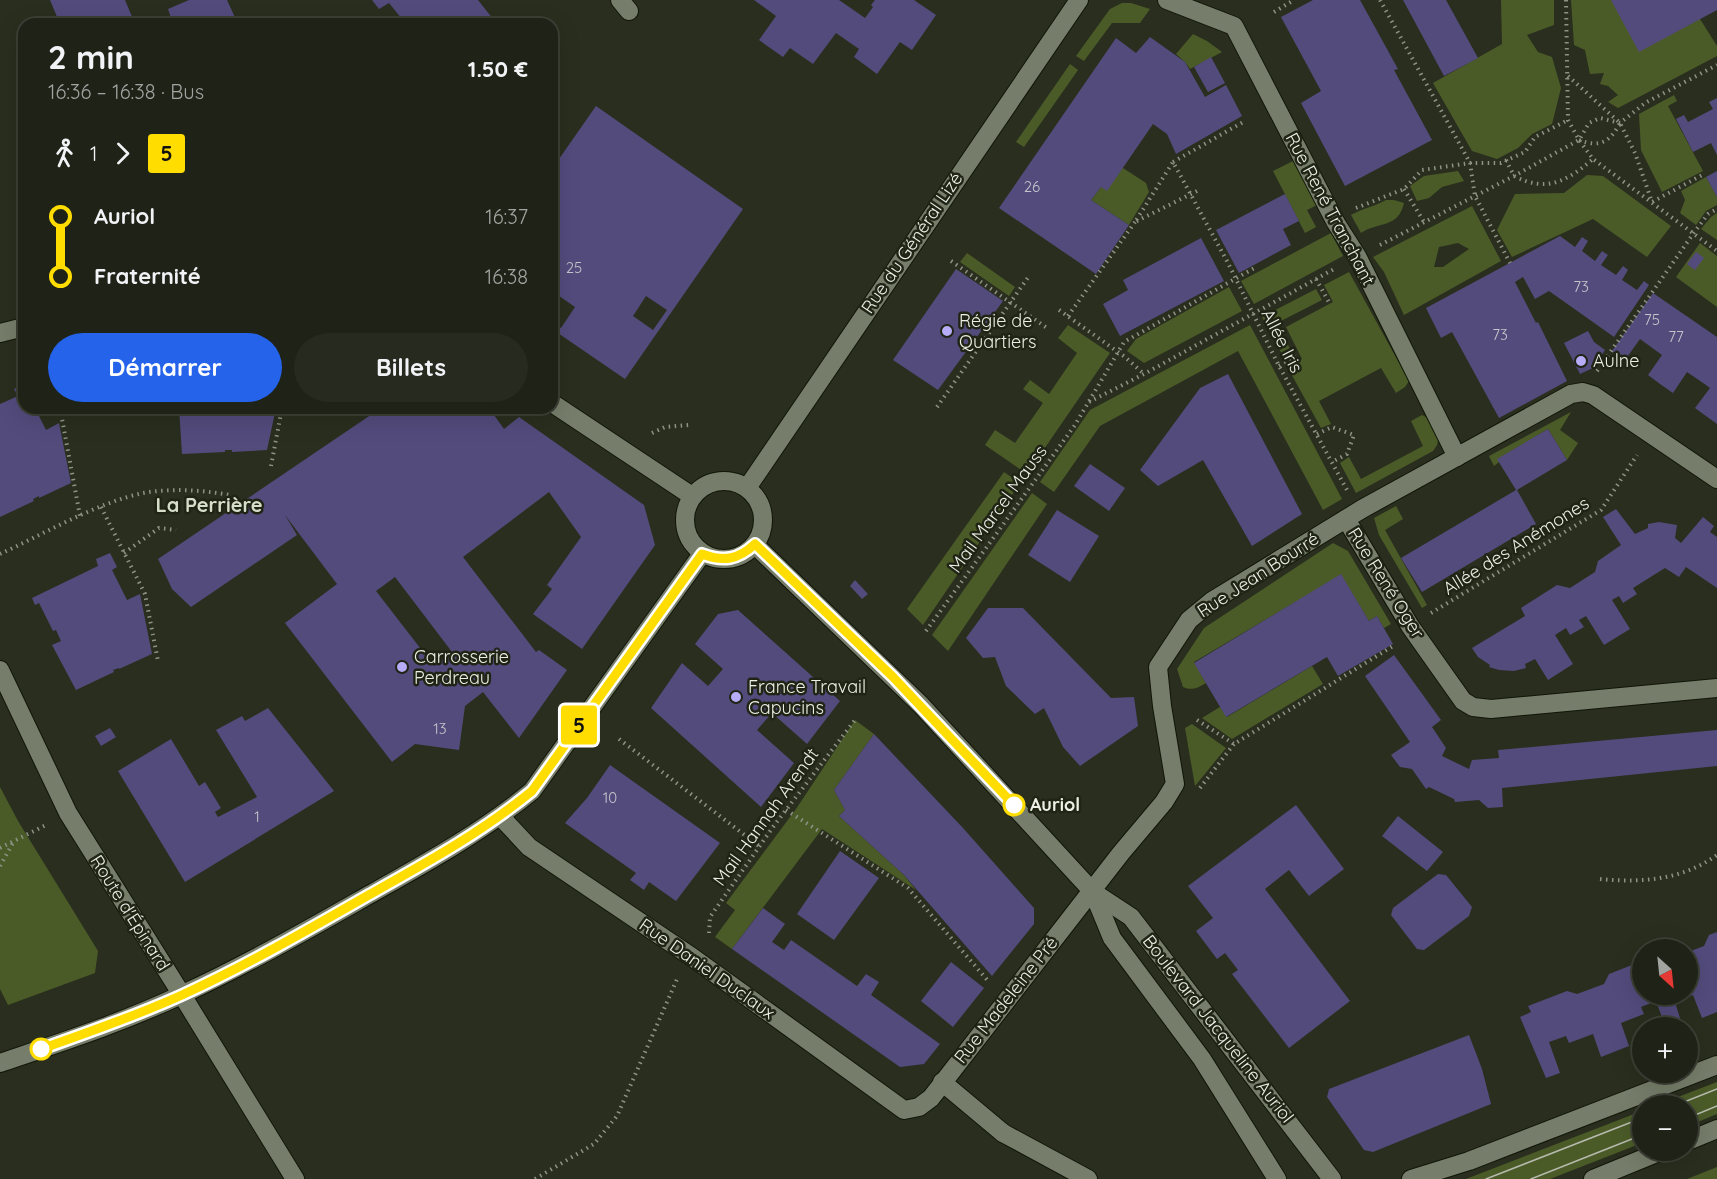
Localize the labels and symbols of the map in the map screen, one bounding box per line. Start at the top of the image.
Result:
street label: Rue René Tranchant [1280,128,1380,289]
street label: Rue du Général Lizé [856,168,967,318]
house number: 26 [1024,177,1040,196]
house number: 25 [566,258,582,277]
house number: 73 [1573,277,1589,296]
street label: Allée Iris [1257,305,1308,377]
place label: Régie de Quartiers [959,309,1037,353]
house number: 75 [1644,310,1660,329]
marker: Régie de Quartiers [940,324,954,338]
house number: 73 [1492,325,1508,344]
house number: 77 [1668,327,1684,346]
place label: Aulne [1593,349,1639,372]
marker: Aulne [1574,354,1588,368]
street label: Mail Marcel Mauss [944,440,1052,577]
street label: Allée des Anémones [1438,491,1593,600]
district label: La Perrière [156,492,262,517]
street label: Rue René Oger [1343,523,1430,643]
street label: Rue Jean Bourré [1193,527,1323,622]
place label: Carrosserie Perdreau [414,645,509,689]
marker: Carrosserie Perdreau [395,660,409,674]
place label: France Travail Capucins [748,675,866,719]
marker: France Travail Capucins [729,690,743,704]
line badge: 5 [560,706,598,744]
house number: 13 [433,719,447,738]
street label: Mail Hannah Arendt [708,743,823,890]
house number: 10 [603,788,617,807]
place label: Auriol [1030,793,1080,816]
marker: Auriol [1003,794,1025,816]
house number: 1 [254,807,260,826]
street label: Route d'Épinard [86,851,175,975]
street label: Rue Daniel Duclaux [635,913,780,1024]
street label: Boulevard Jacqueline Auriol [1138,930,1299,1127]
street label: Rue Madeleine Pré [949,932,1062,1068]
north arrow [1632,939,1698,1005]
unlabelled marker [30,1038,52,1060]

